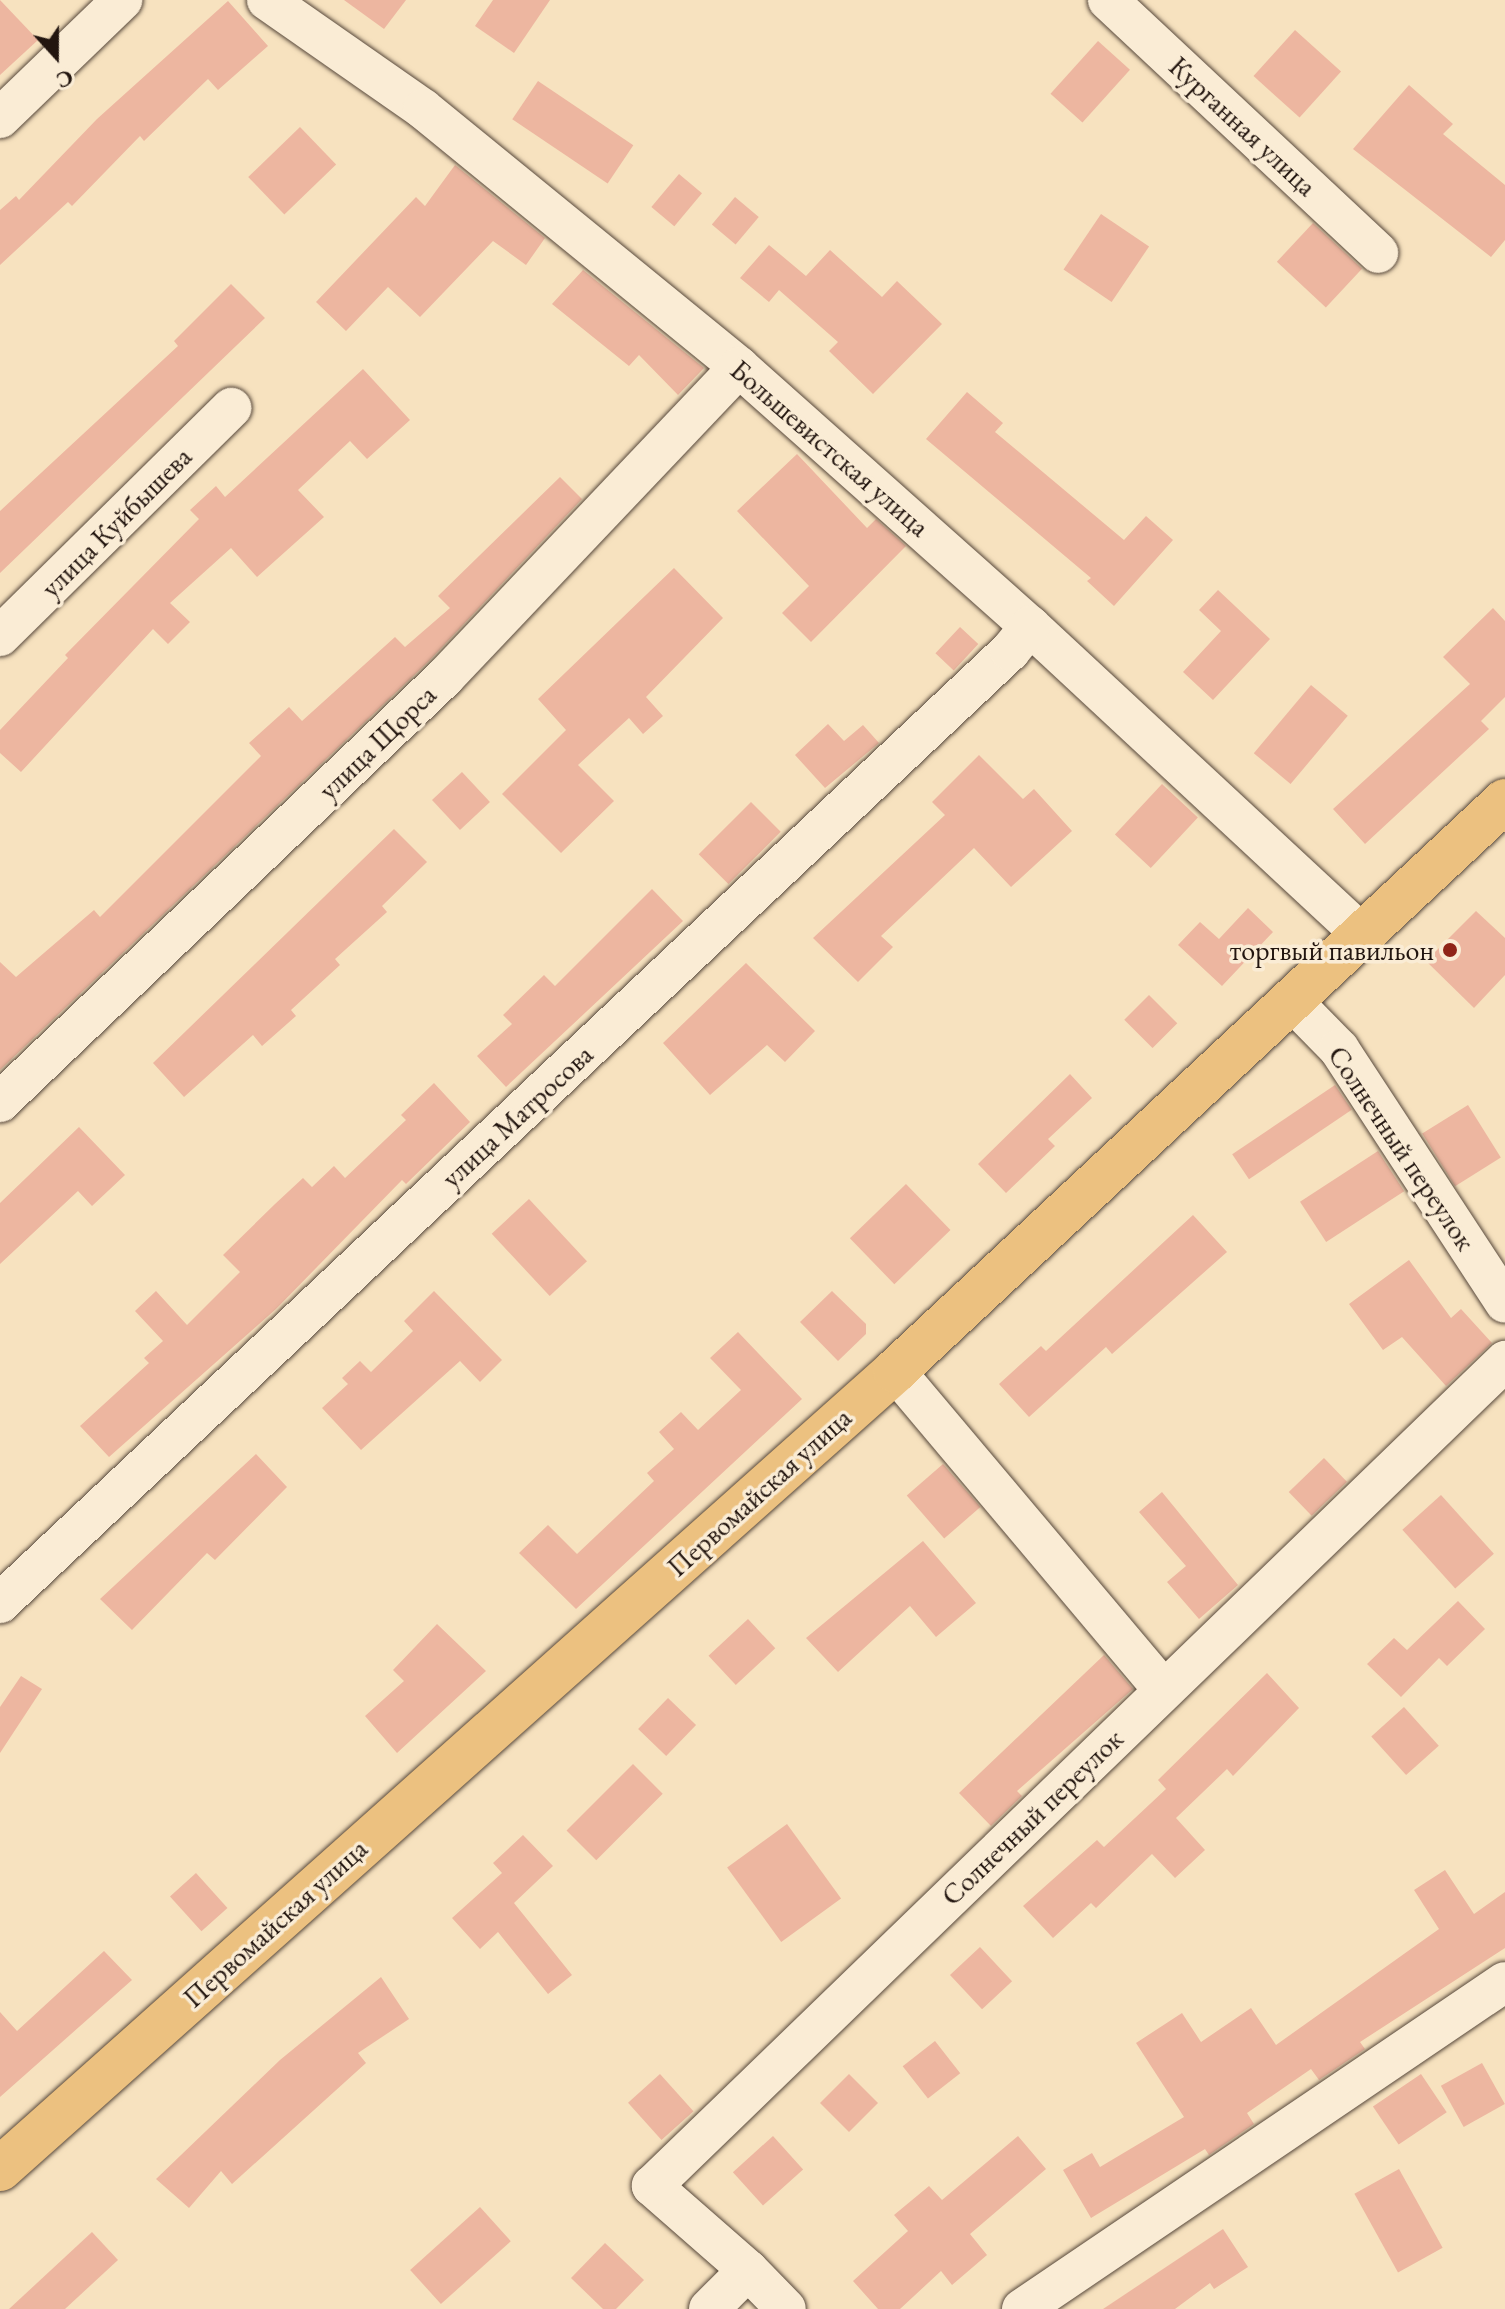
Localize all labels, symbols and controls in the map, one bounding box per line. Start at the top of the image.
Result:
north arrow [16,16,96,96]
street label: Курганная улица [1162,49,1324,203]
text: С [52,63,77,95]
street label: Большевистская улица [724,353,936,543]
street label: улица Куйбышева [34,440,198,604]
street label: улица Щорса [311,678,443,806]
place label: торгвый павильон [1230,933,1434,967]
marker: торгвый павильон [1441,941,1459,959]
street label: улица Матросова [434,1037,600,1195]
street label: Солнечный переулок [1321,1039,1483,1257]
street label: Первомайская улица [660,1401,858,1583]
street label: Солнечный переулок [934,1722,1130,1912]
street label: Первомайская улица [176,1832,374,2014]

